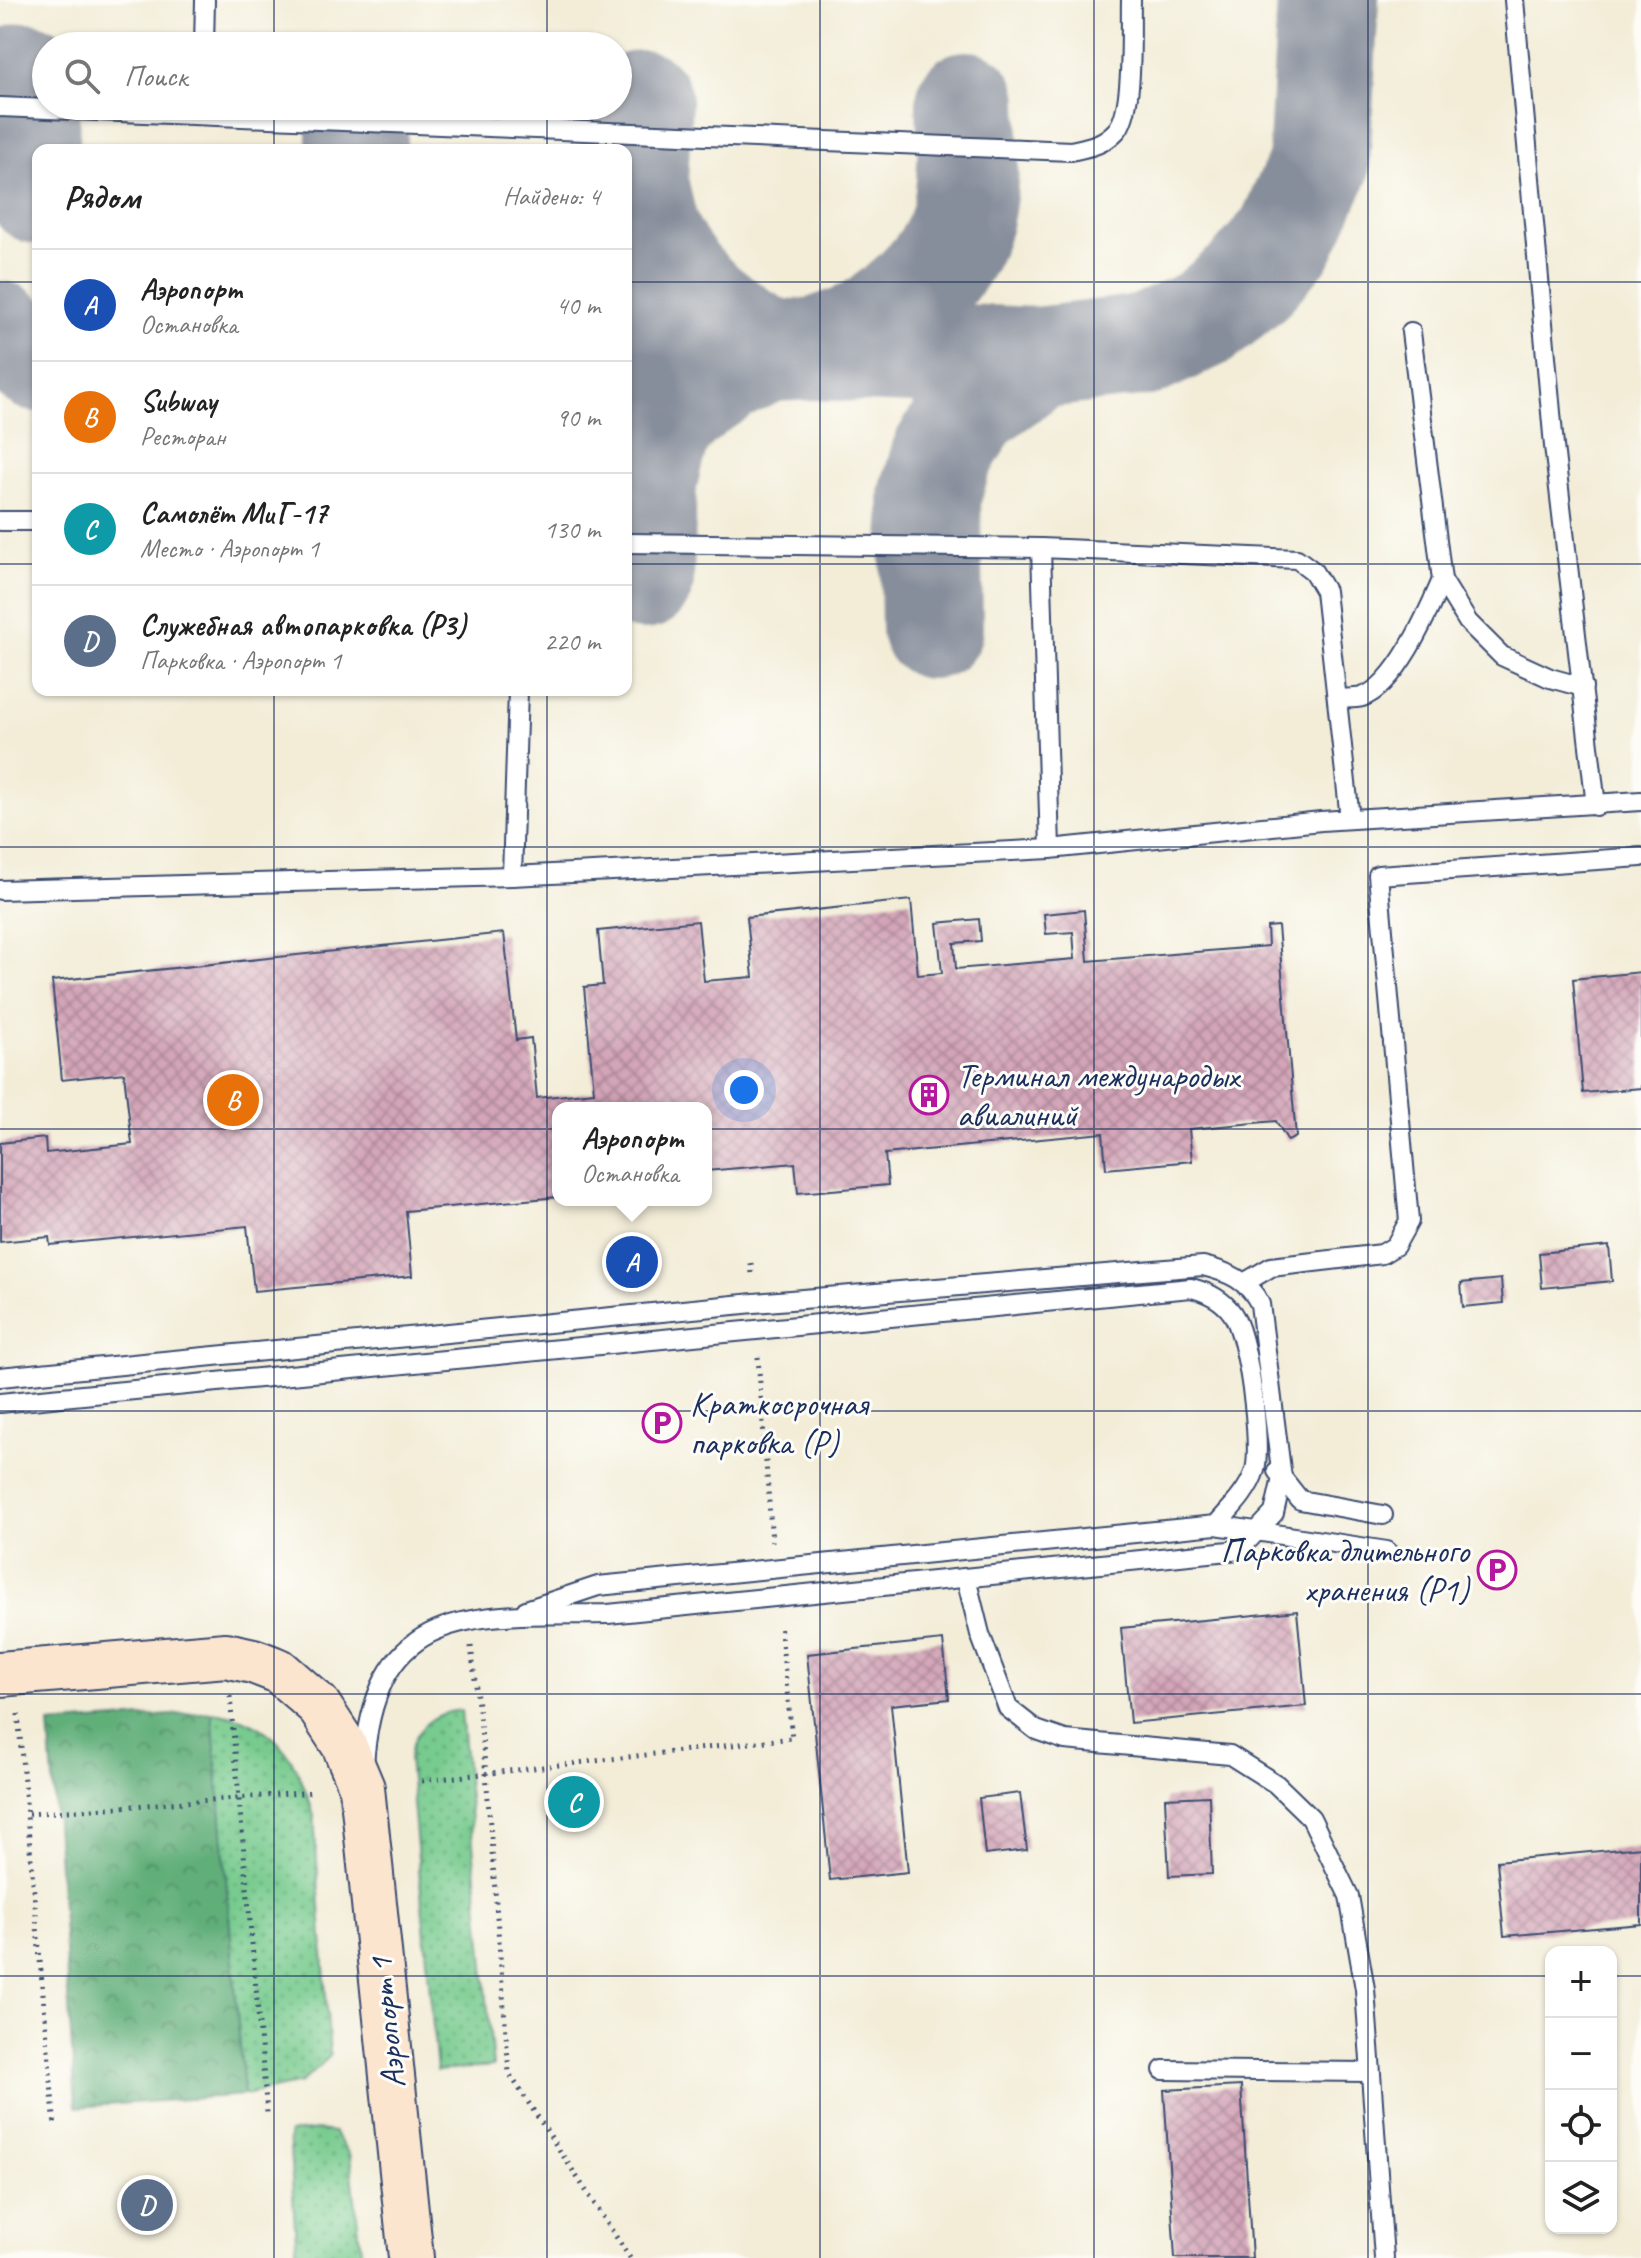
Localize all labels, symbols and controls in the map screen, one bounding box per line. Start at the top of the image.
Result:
search box [32,32,632,120]
icon: search [60,54,104,98]
text: Поиск [124,57,187,95]
text: Рядом [64,175,140,218]
text: Найдено: 4 [503,180,600,213]
text: Аэропорт [140,270,242,308]
text: A [83,289,97,322]
text: 40 m [556,289,600,322]
text: Остановка [140,308,237,341]
text: Subway [140,382,216,420]
text: B [83,401,97,434]
text: 90 m [556,401,600,434]
text: Ресторан [140,420,225,453]
text: Самолёт МиГ-17 [140,494,327,532]
text: C [84,513,96,546]
text: 130 m [544,513,600,546]
text: Место · Аэропорт 1 [140,532,319,565]
text: Служебная автопарковка (P3) [140,606,466,644]
text: D [82,625,98,658]
text: 220 m [544,625,600,658]
text: Парковка · Аэропорт 1 [140,644,342,677]
place label: Терминал международых авиалиний [957,1054,1241,1136]
pin: B [207,1070,259,1130]
your location [724,1070,764,1110]
building icon: Терминал международых авиалиний [908,1074,950,1116]
popup [552,1102,712,1206]
text: Аэропорт [581,1119,683,1157]
text: Остановка [581,1157,679,1190]
pin: A [606,1232,658,1292]
place label: Краткосрочная парковка (P) [690,1382,870,1464]
parking icon: Краткосрочная парковка (P) [641,1402,683,1444]
place label: Парковка длительного хранения (P1) [1220,1529,1471,1611]
parking icon: Парковка длительного хранения (P1) [1476,1549,1518,1591]
pin: C [548,1772,600,1832]
map controls [1545,1946,1617,2234]
button: + [1545,1946,1617,2018]
street label: Аэропорт 1 [358,1954,415,2090]
button: − [1545,2018,1617,2090]
button: locate [1545,2090,1617,2162]
button: layers [1545,2162,1617,2234]
pin: D [121,2175,173,2235]

